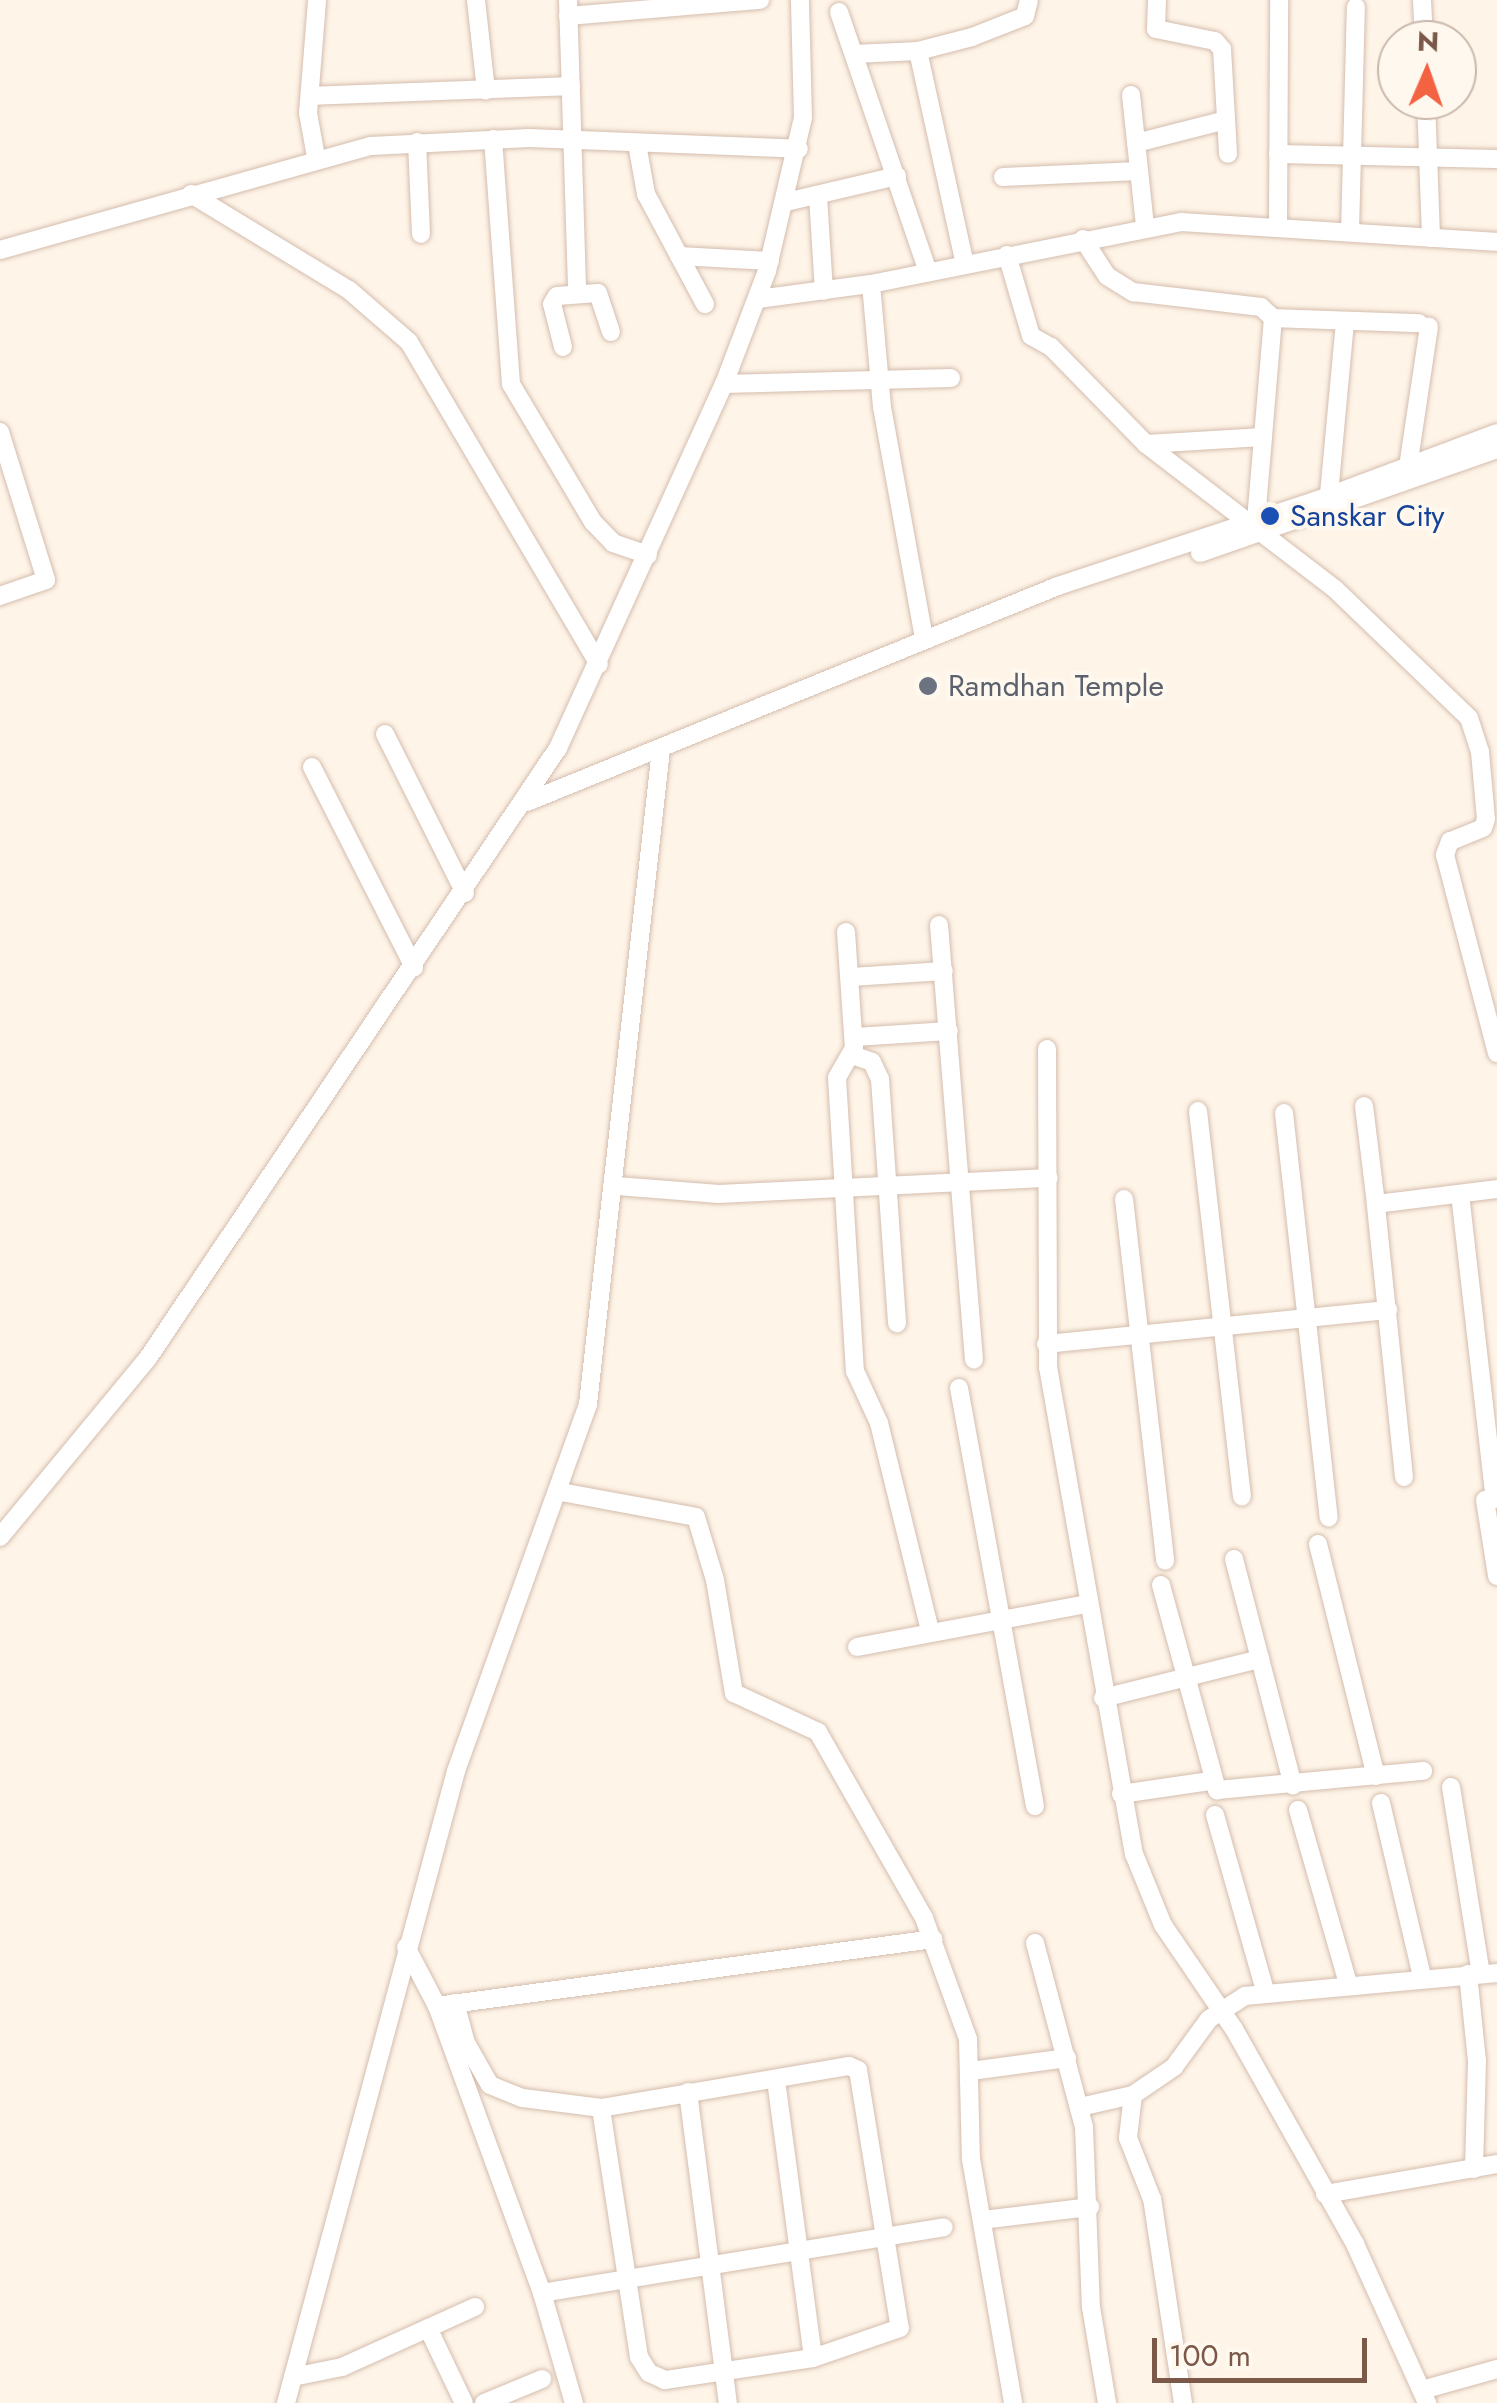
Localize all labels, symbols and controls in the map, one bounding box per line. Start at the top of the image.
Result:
north arrow [1377,20,1477,120]
text: N [1416,21,1440,62]
place label: Sanskar City [1290,498,1444,534]
marker: Sanskar City [1259,505,1281,527]
place label: Ramdhan Temple [948,668,1164,704]
marker: Ramdhan Temple [917,675,939,697]
scale bar [1157,2318,1372,2380]
text: 100 m [1169,2334,1251,2377]

